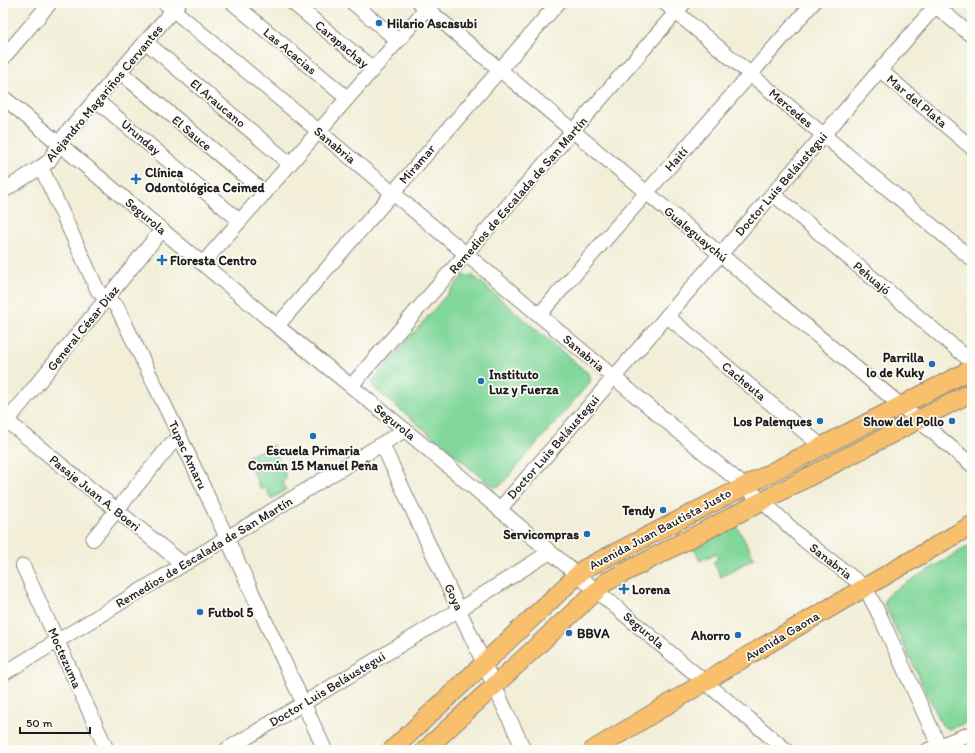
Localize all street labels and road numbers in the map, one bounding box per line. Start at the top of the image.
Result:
street label: Carapachay [312,17,372,71]
street label: Alejandro Magariños Cervantes [42,21,166,165]
street label: Las Acacias [260,24,320,78]
street label: Mar del Plata [884,71,950,131]
street label: El Araucano [187,76,249,131]
street label: Mercedes [766,85,816,131]
street label: El Sauce [169,112,215,154]
street label: Remedios de Escalada de San Martín [446,113,591,277]
street label: Urunday [118,116,164,158]
street label: Sanabria [311,123,359,167]
street label: Doctor Luis Beláustegui [732,129,830,239]
street label: Miramar [396,141,439,187]
street label: Haití [661,143,691,174]
street label: Segurola [122,194,170,238]
street label: Gualeguaychú [661,203,731,265]
street label: Pehuajó [850,258,894,298]
street label: General César Díaz [44,282,122,374]
street label: Sanabria [560,331,608,375]
street label: Cacheuta [719,358,769,404]
street label: Doctor Luis Beláustegui [504,392,602,502]
street label: Segurola [371,401,419,443]
street label: Tupac Amaru [166,418,210,492]
street label: Pasaje Juan A. Boeri [47,452,143,534]
street label: Avenida Juan Bautista Justo [586,485,734,573]
street label: Remedios de Escalada de San Martín [113,493,296,611]
street label: Sanabria [807,540,855,582]
street label: Goya [441,581,467,613]
street label: Segurola [620,608,668,652]
street label: Avenida Gaona [742,608,822,664]
street label: Moctezuma [45,625,85,691]
street label: Doctor Luis Beláustegui [266,648,388,730]

